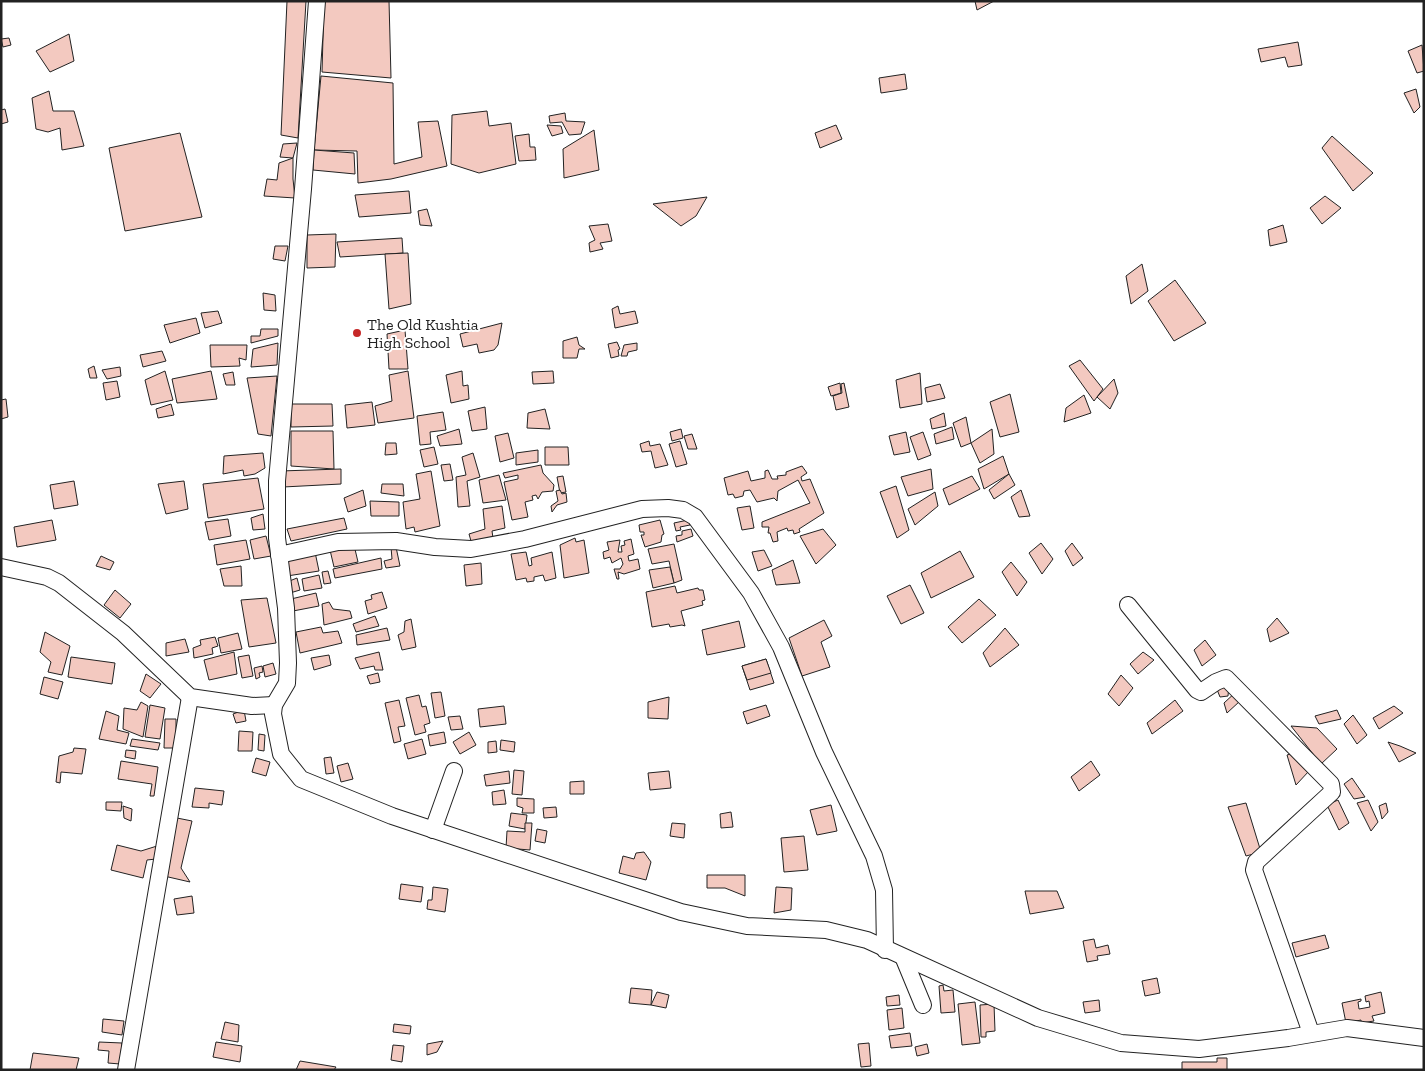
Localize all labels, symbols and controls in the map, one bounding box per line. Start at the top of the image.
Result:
place label: The Old Kushtia High School [367,315,479,352]
marker: The Old Kushtia High School [351,327,363,339]

